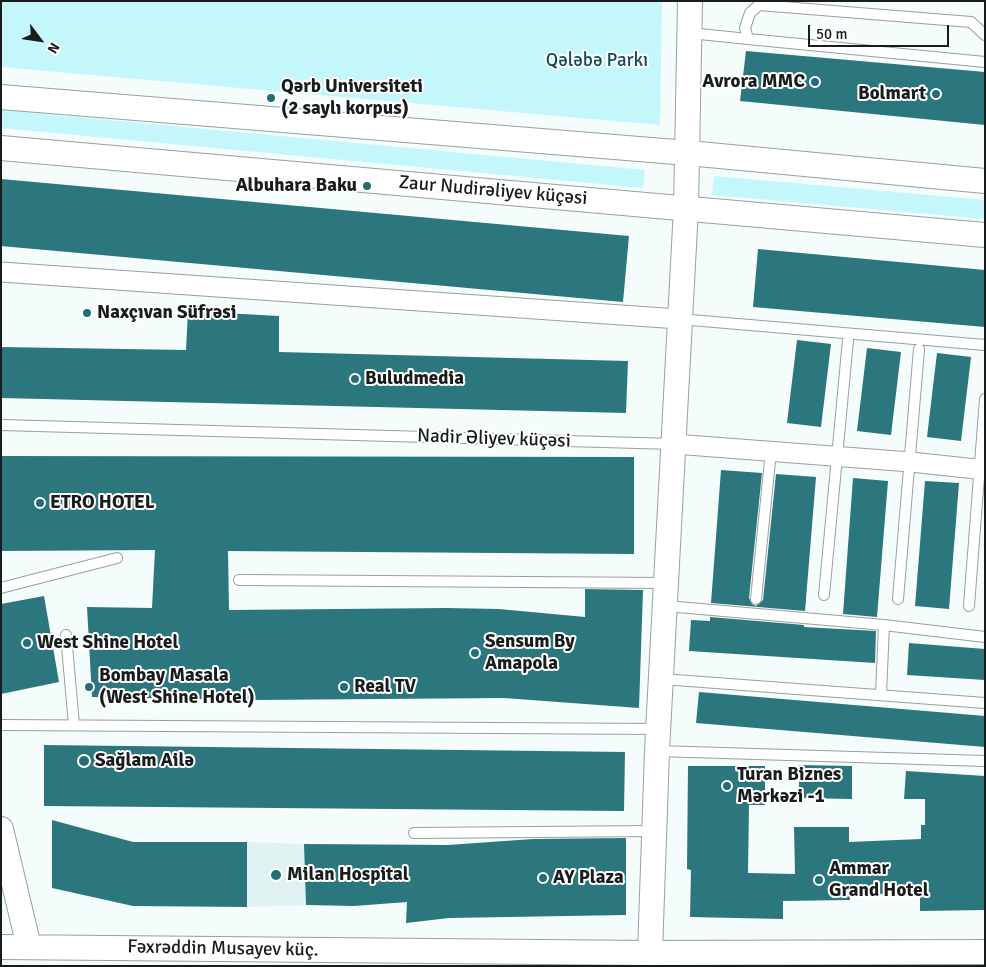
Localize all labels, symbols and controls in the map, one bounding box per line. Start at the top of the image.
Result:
north arrow [15,15,65,65]
scale bar [811,15,952,47]
text: 50 m [816,25,847,43]
text: N [43,39,63,57]
park label: Qələbə Parkı [546,50,648,72]
place label: Avrora MMC [702,71,805,93]
place label: Qərb Universiteti (2 saylı korpus) [281,76,423,120]
marker: Avrora MMC [809,76,821,88]
place label: Bolmart [858,83,926,105]
marker: Bolmart [930,88,942,100]
marker: Qərb Universiteti (2 saylı korpus) [265,92,277,104]
street label: Zaur Nudirəliyev küçəsi [398,171,588,211]
place label: Albuhara Baku [236,175,357,197]
marker: Albuhara Baku [361,180,373,192]
place label: Naxçıvan Süfrəsi [97,302,236,324]
marker: Naxçıvan Süfrəsi [81,307,93,319]
place label: Buludmedia [365,368,464,390]
marker: Buludmedia [349,373,361,385]
street label: Nadir Əliyev küçəsi [417,425,571,453]
place label: ETRO HOTEL [50,492,155,514]
marker: ETRO HOTEL [34,497,46,509]
place label: Sensum By Amapola [485,631,575,675]
place label: West Shine Hotel [37,632,178,654]
marker: West Shine Hotel [21,637,33,649]
marker: Sensum By Amapola [469,647,481,659]
place label: Bombay Masala (West Shine Hotel) [99,665,255,709]
place label: Real TV [354,676,416,698]
marker: Bombay Masala (West Shine Hotel) [83,681,95,693]
marker: Real TV [338,681,350,693]
place label: Sağlam Ailə [95,750,194,772]
marker: Sağlam Ailə [77,754,91,768]
place label: Turan Biznes Mərkəzi -1 [737,764,841,808]
marker: Turan Biznes Mərkəzi -1 [721,780,733,792]
place label: Ammar Grand Hotel [829,858,929,902]
place label: Milan Hospital [287,864,409,886]
place label: AY Plaza [553,867,624,889]
marker: Milan Hospital [269,868,283,882]
marker: AY Plaza [537,872,549,884]
marker: Ammar Grand Hotel [813,874,825,886]
street label: Fəxrəddin Musayev küç. [127,936,319,962]

